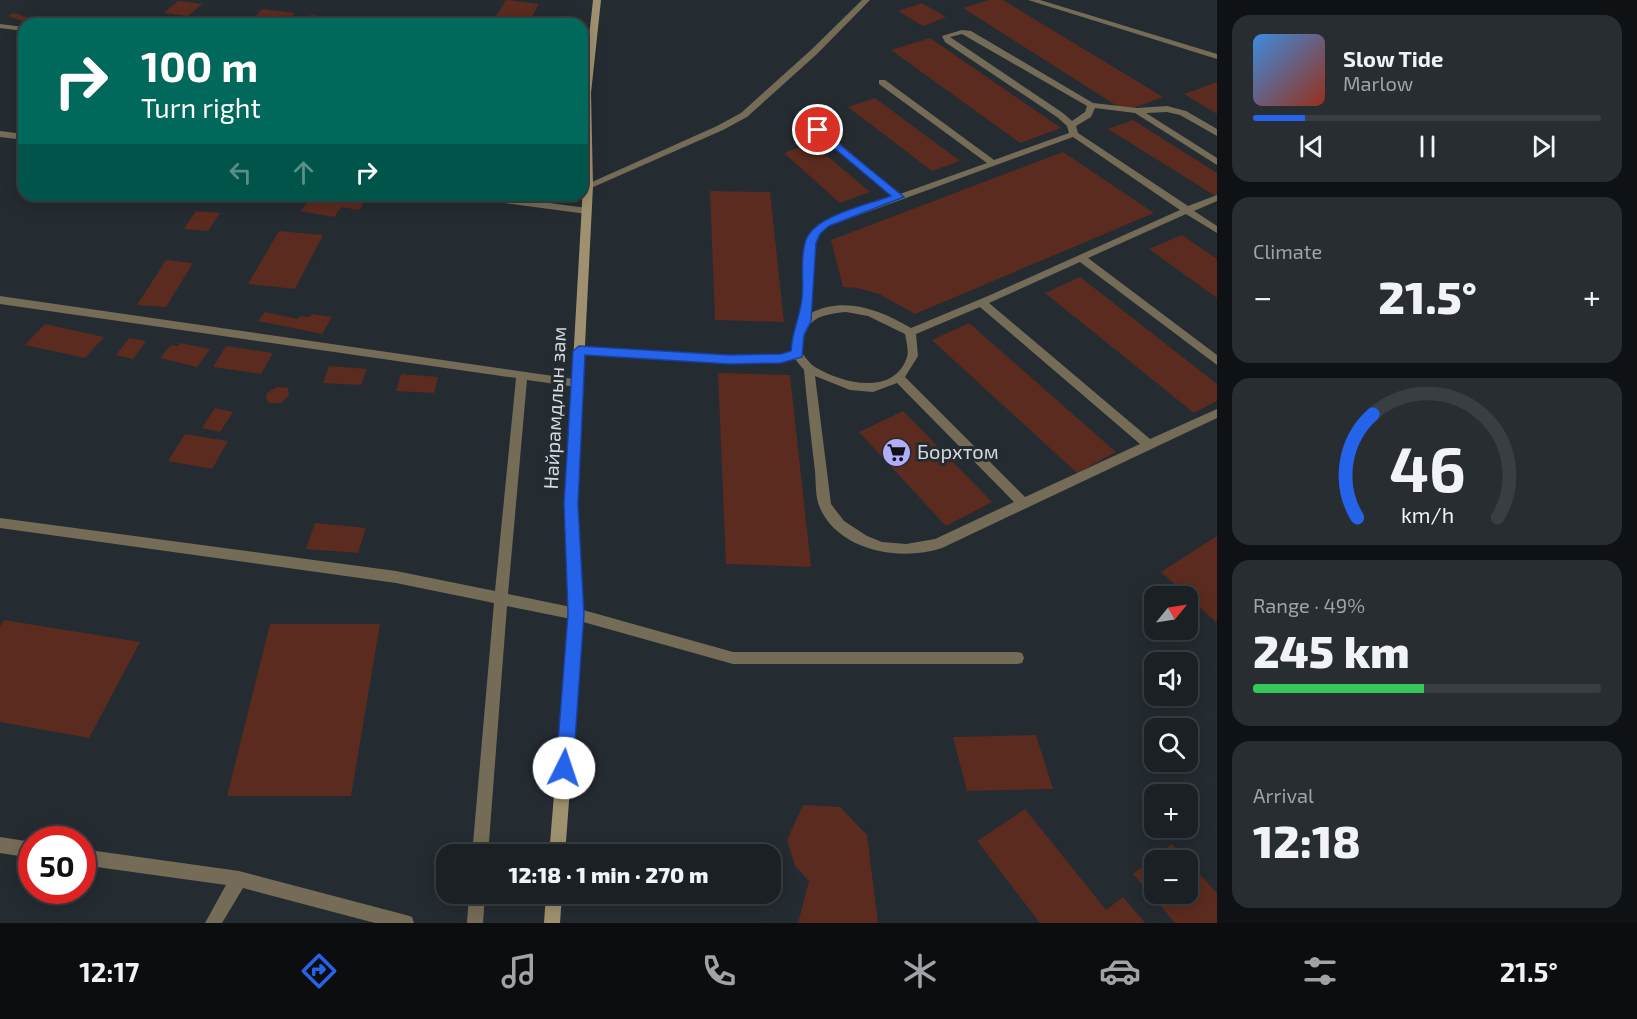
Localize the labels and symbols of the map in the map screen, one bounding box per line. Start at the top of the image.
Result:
pin [792,104,843,155]
street label: Найрамдлын зам [538,326,570,490]
supermarket icon: Борхтом [880,436,912,468]
place label: Борхтом [917,439,999,463]
north arrow [1144,586,1198,640]
position arrow [532,736,596,800]
speed limit sign: 50 [18,826,96,904]

